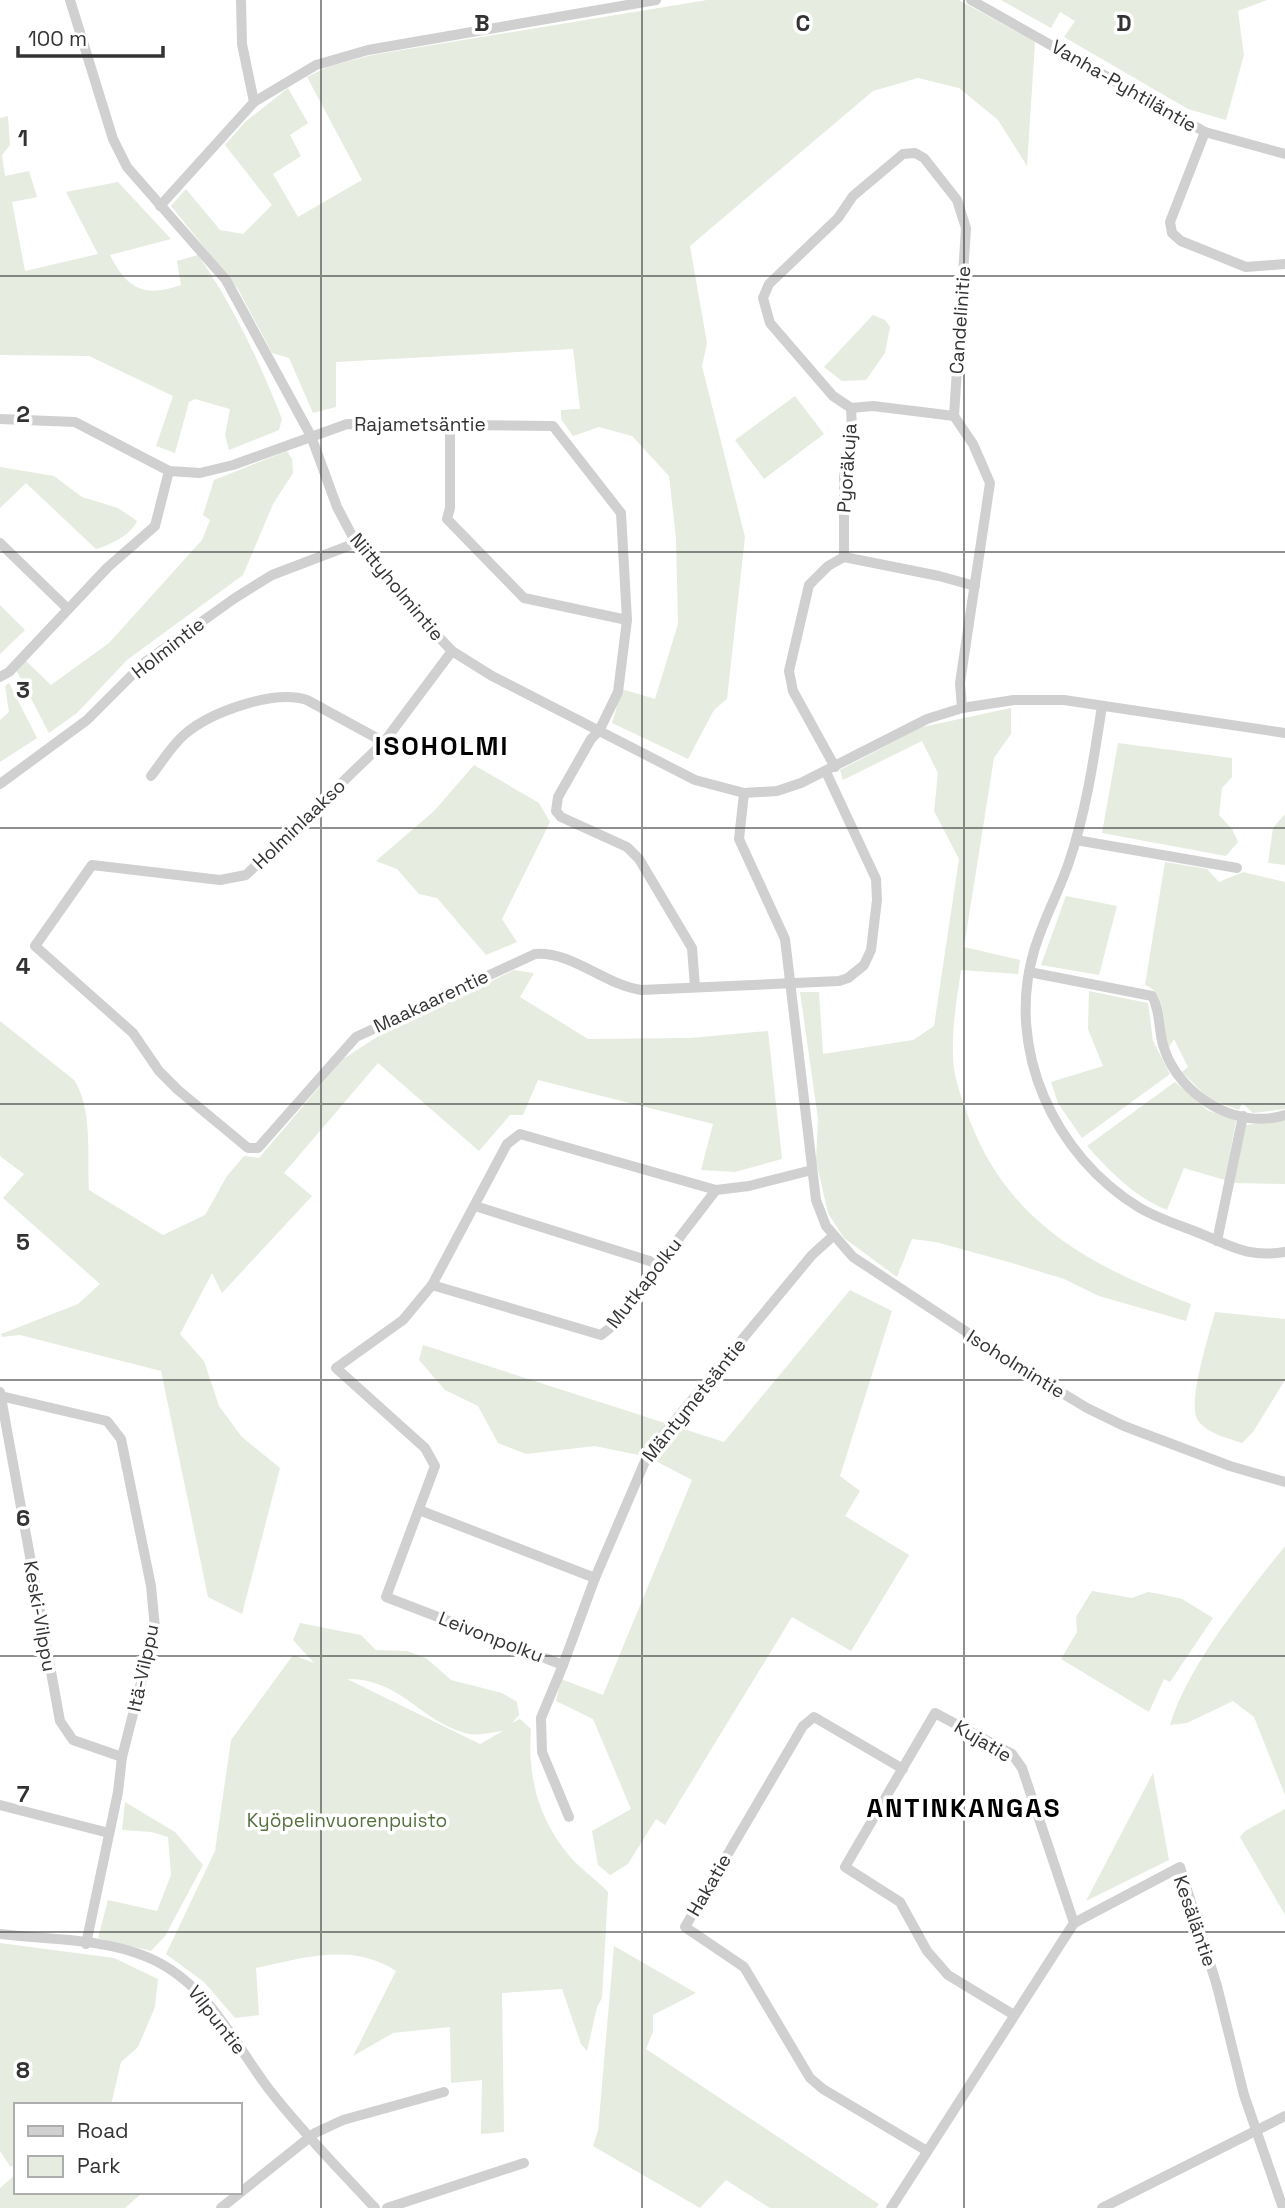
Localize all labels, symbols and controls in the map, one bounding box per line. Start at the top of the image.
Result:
text: B [474,8,490,38]
text: C [796,8,810,38]
text: D [1116,8,1132,38]
scale bar [18,14,163,58]
text: 100 m [28,25,87,52]
street label: Vanha-Pyhtiläntie [1047,34,1201,138]
text: 1 [18,123,28,153]
street label: Candelinitie [944,265,976,375]
text: 2 [16,399,30,429]
street label: Rajametsäntie [354,412,486,437]
street label: Pyoräkuja [831,422,863,514]
street label: Niittyholmintie [345,528,449,646]
street label: Holmintie [126,612,210,684]
text: 3 [16,675,30,705]
district label: ISOHOLMI [375,729,509,763]
street label: Holminlaakso [247,773,351,875]
text: 4 [16,951,31,981]
street label: Maakaarentie [369,963,493,1039]
text: 5 [16,1227,30,1257]
street label: Mutkapolku [601,1233,687,1333]
street label: Isoholmintie [962,1324,1070,1404]
street label: Mäntymetsäntie [636,1333,752,1467]
text: 6 [16,1503,30,1533]
street label: Keski-Vilppu [18,1559,62,1673]
street label: Leivonpolku [435,1606,547,1668]
street label: Itä-Vilppu [122,1622,164,1714]
street label: Kujatie [950,1714,1016,1768]
text: 7 [17,1779,30,1809]
district label: ANTINKANGAS [866,1791,1062,1825]
park label: Kyöpelinvuorenpuisto [247,1808,447,1833]
street label: Hakatie [681,1849,737,1921]
street label: Kesäläntie [1168,1872,1222,1970]
street label: Vilpuntie [182,1980,252,2060]
text: 8 [16,2055,30,2085]
legend [14,2103,242,2194]
text: Road [77,2117,129,2144]
text: Park [77,2152,121,2179]

